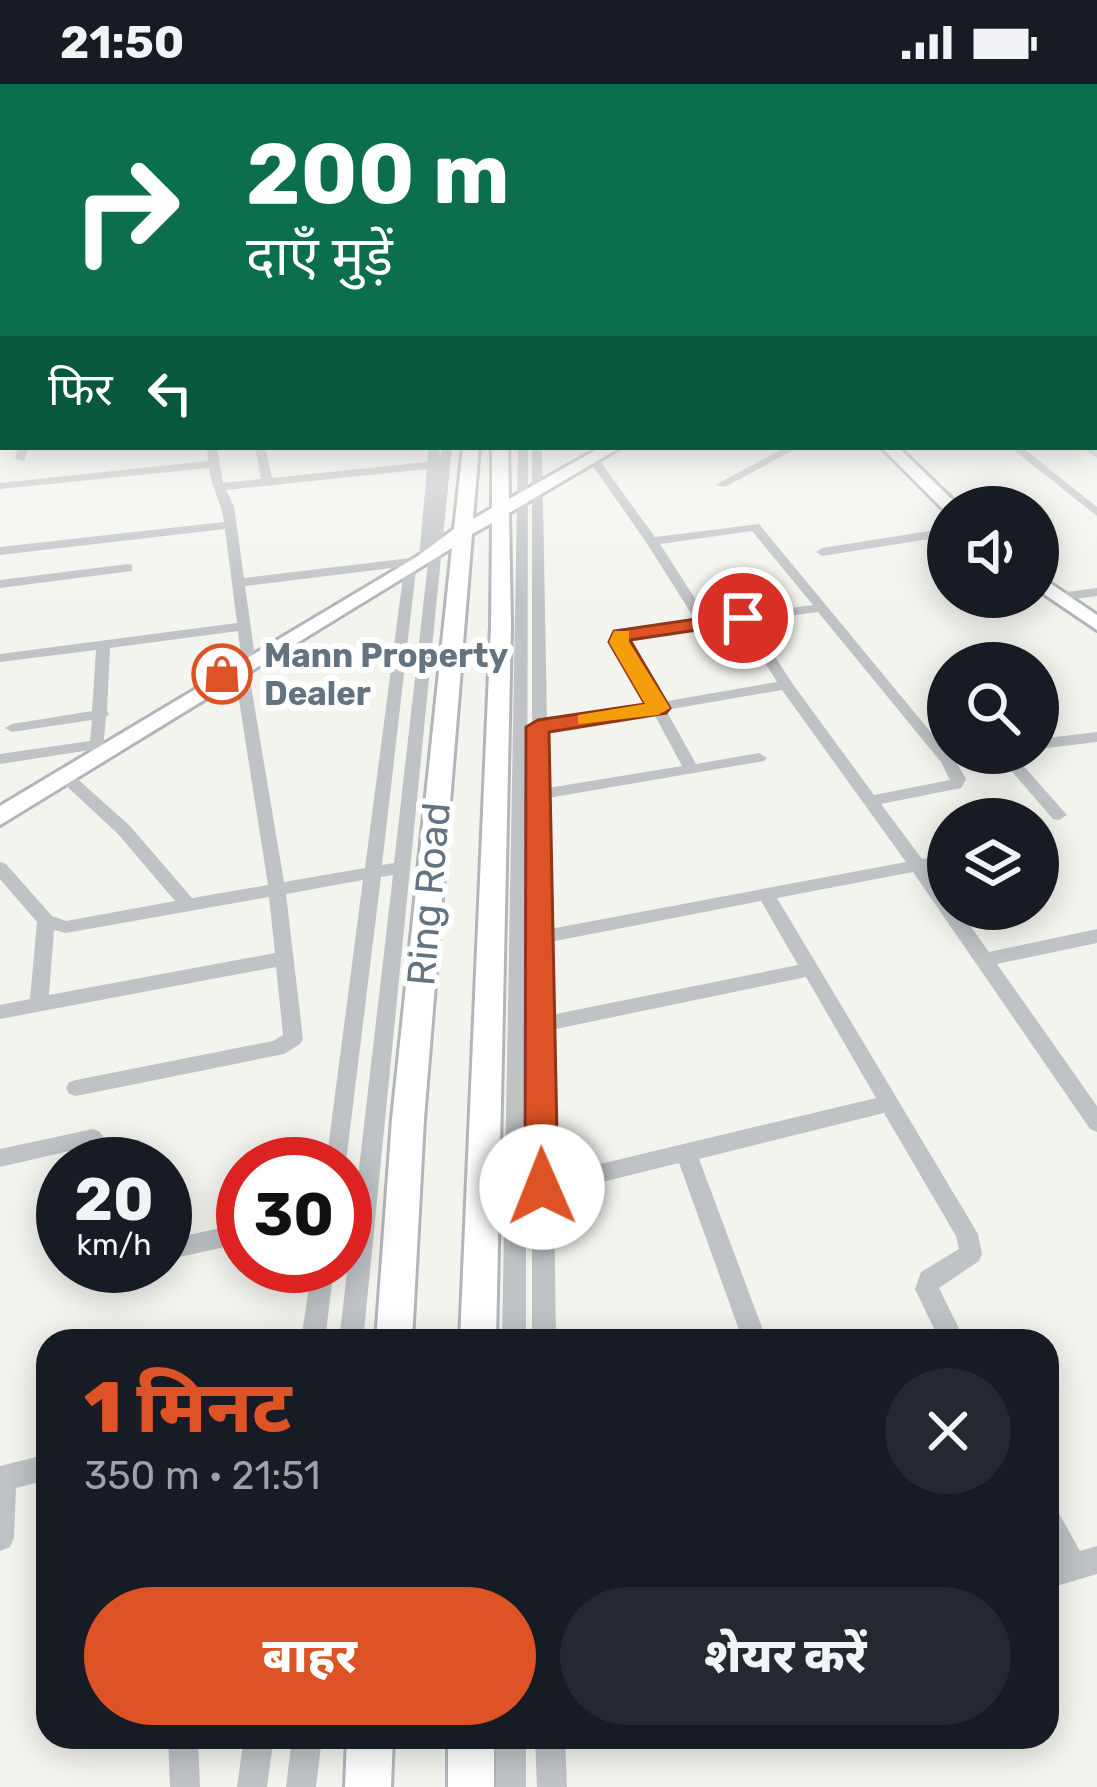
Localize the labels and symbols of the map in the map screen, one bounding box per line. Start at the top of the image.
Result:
pin [692,567,794,669]
place label: Mann Property Dealer [264,636,508,713]
shop icon: Mann Property Dealer [191,643,253,705]
street label: Ring Road [398,800,460,988]
position arrow [479,1124,605,1250]
speed limit sign: 30 [216,1137,372,1293]

